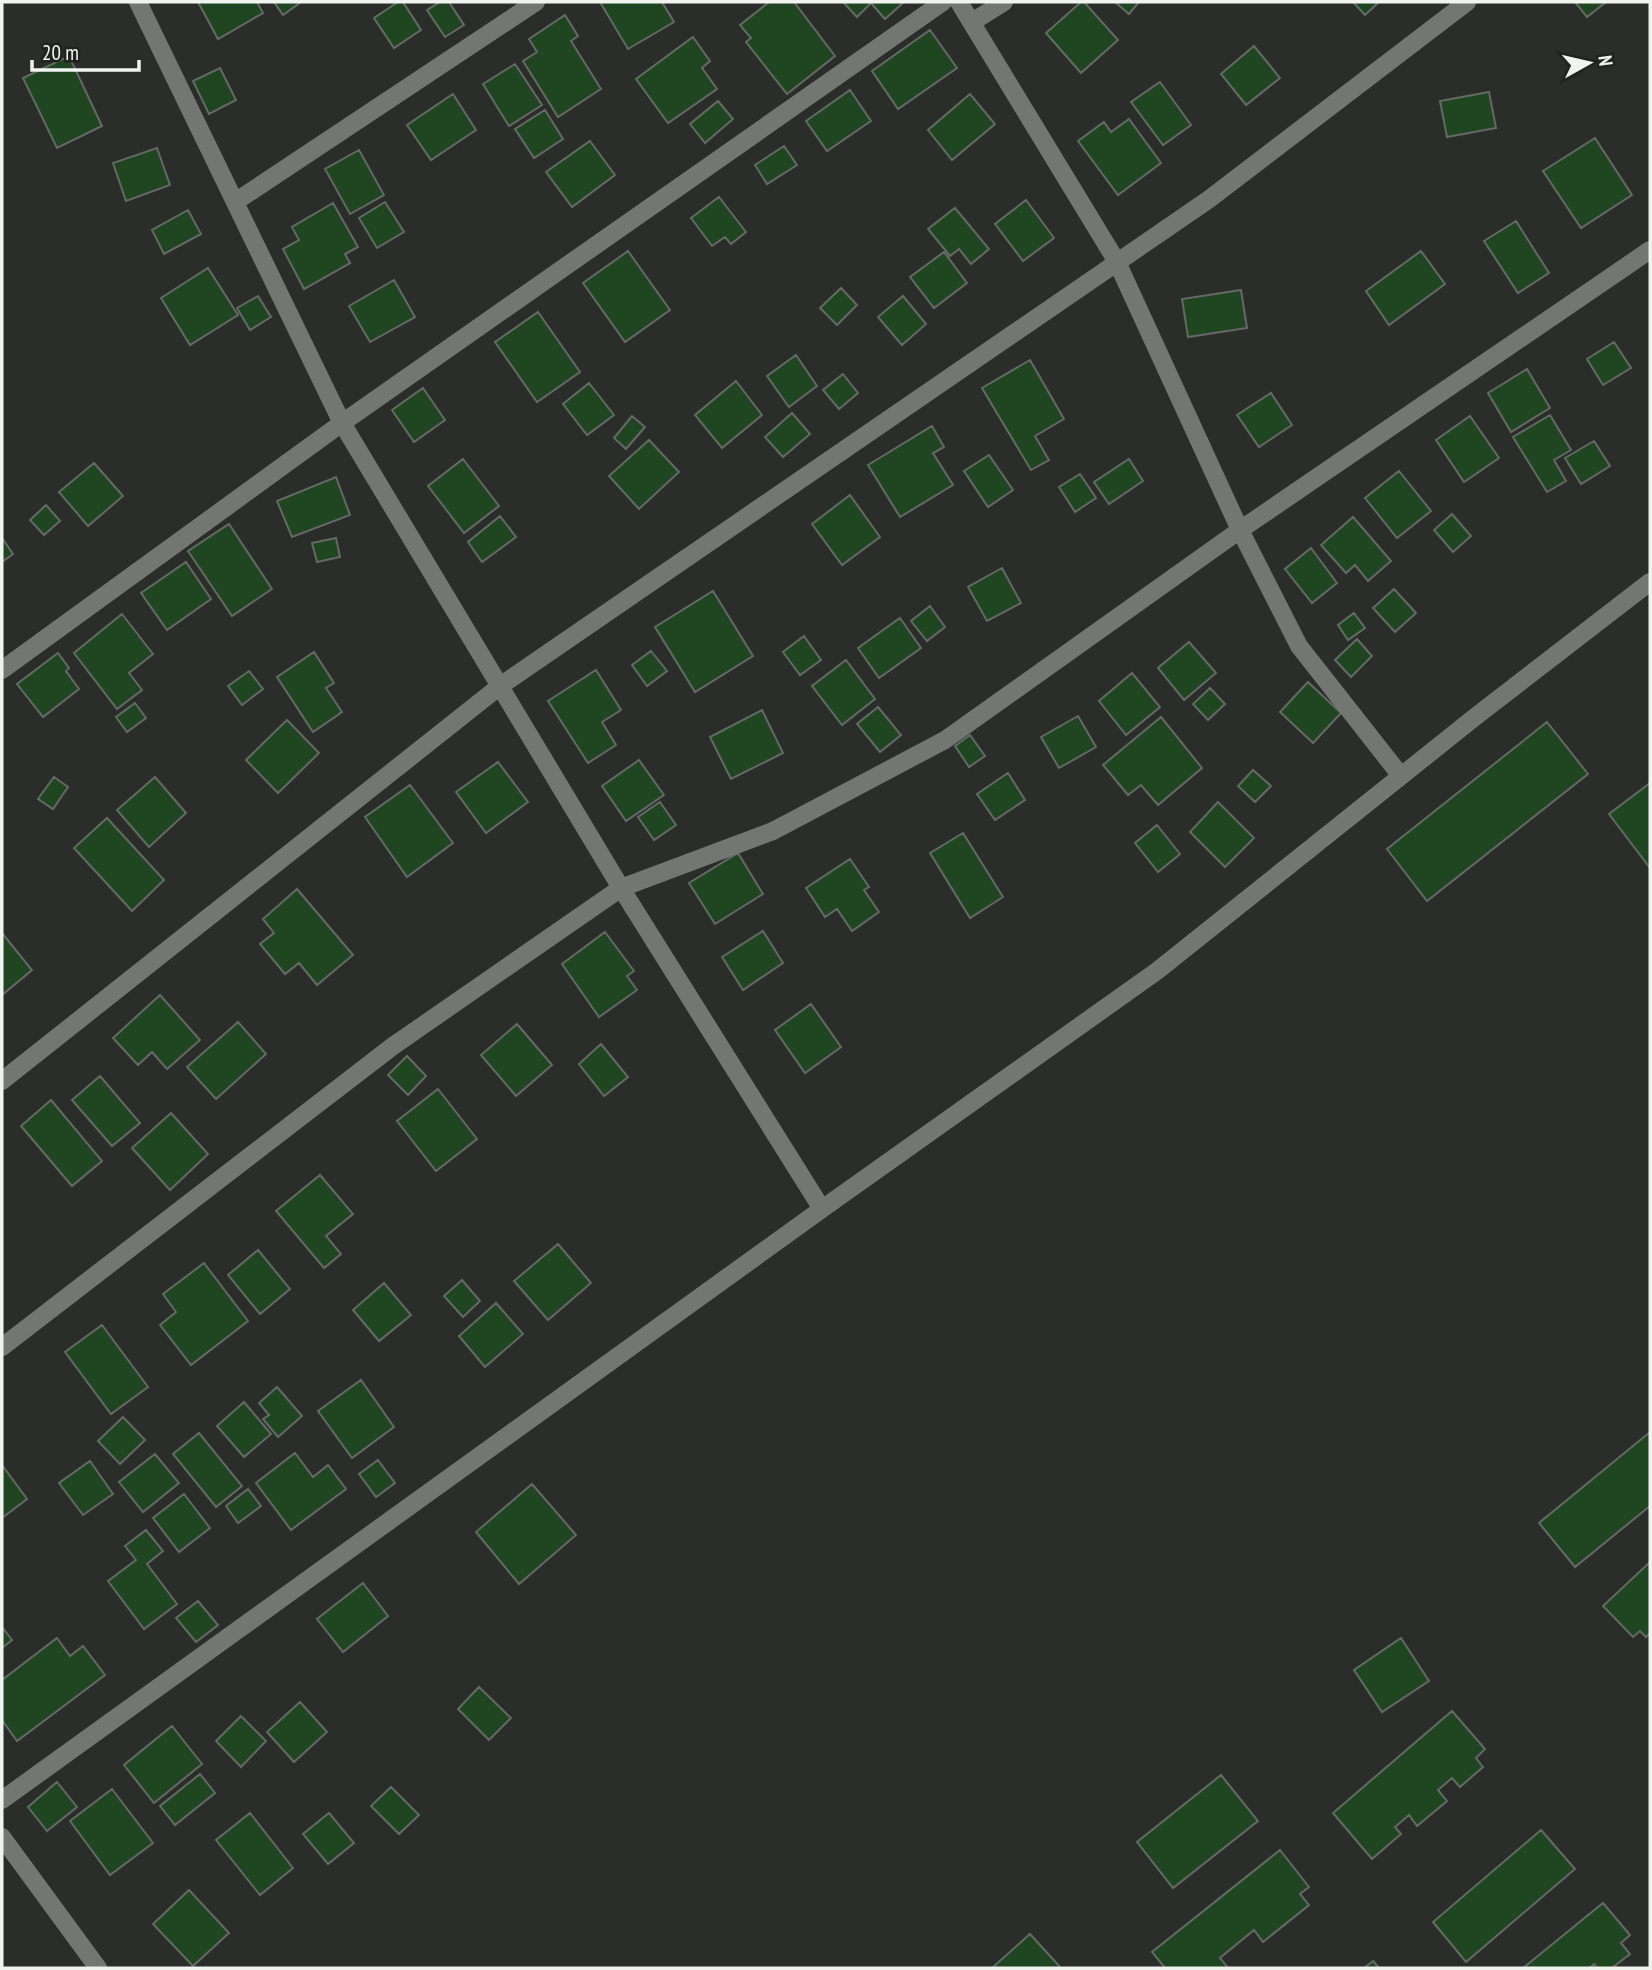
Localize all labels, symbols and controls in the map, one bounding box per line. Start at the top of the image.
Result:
scale bar [32,28,138,72]
north arrow [1554,28,1624,98]
text: 20 m [42,39,79,66]
text: N [1593,54,1618,67]

